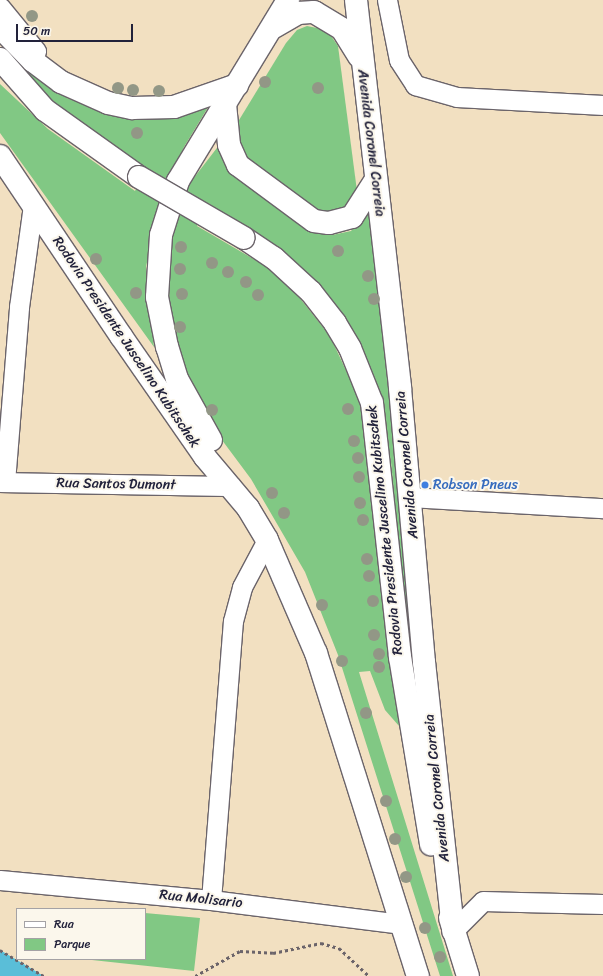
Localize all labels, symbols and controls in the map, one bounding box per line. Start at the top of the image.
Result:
scale bar [18,16,135,42]
text: 50 m [23,20,50,42]
street label: Avenida Coronel Correia [354,68,388,218]
street label: Rodovia Presidente Juscelino Kubitschek [49,234,203,450]
street label: Avenida Coronel Correia [392,390,422,540]
street label: Rodovia Presidente Juscelino Kubitschek [364,405,406,655]
street label: Rua Santos Dumont [56,475,176,493]
place label: Robson Pneus [433,477,518,493]
marker: Robson Pneus [420,480,430,490]
street label: Avenida Coronel Correia [421,713,453,863]
street label: Rua Molisario [159,886,243,912]
legend [16,908,146,960]
text: Rua [54,913,74,935]
text: Parque [54,933,90,955]

